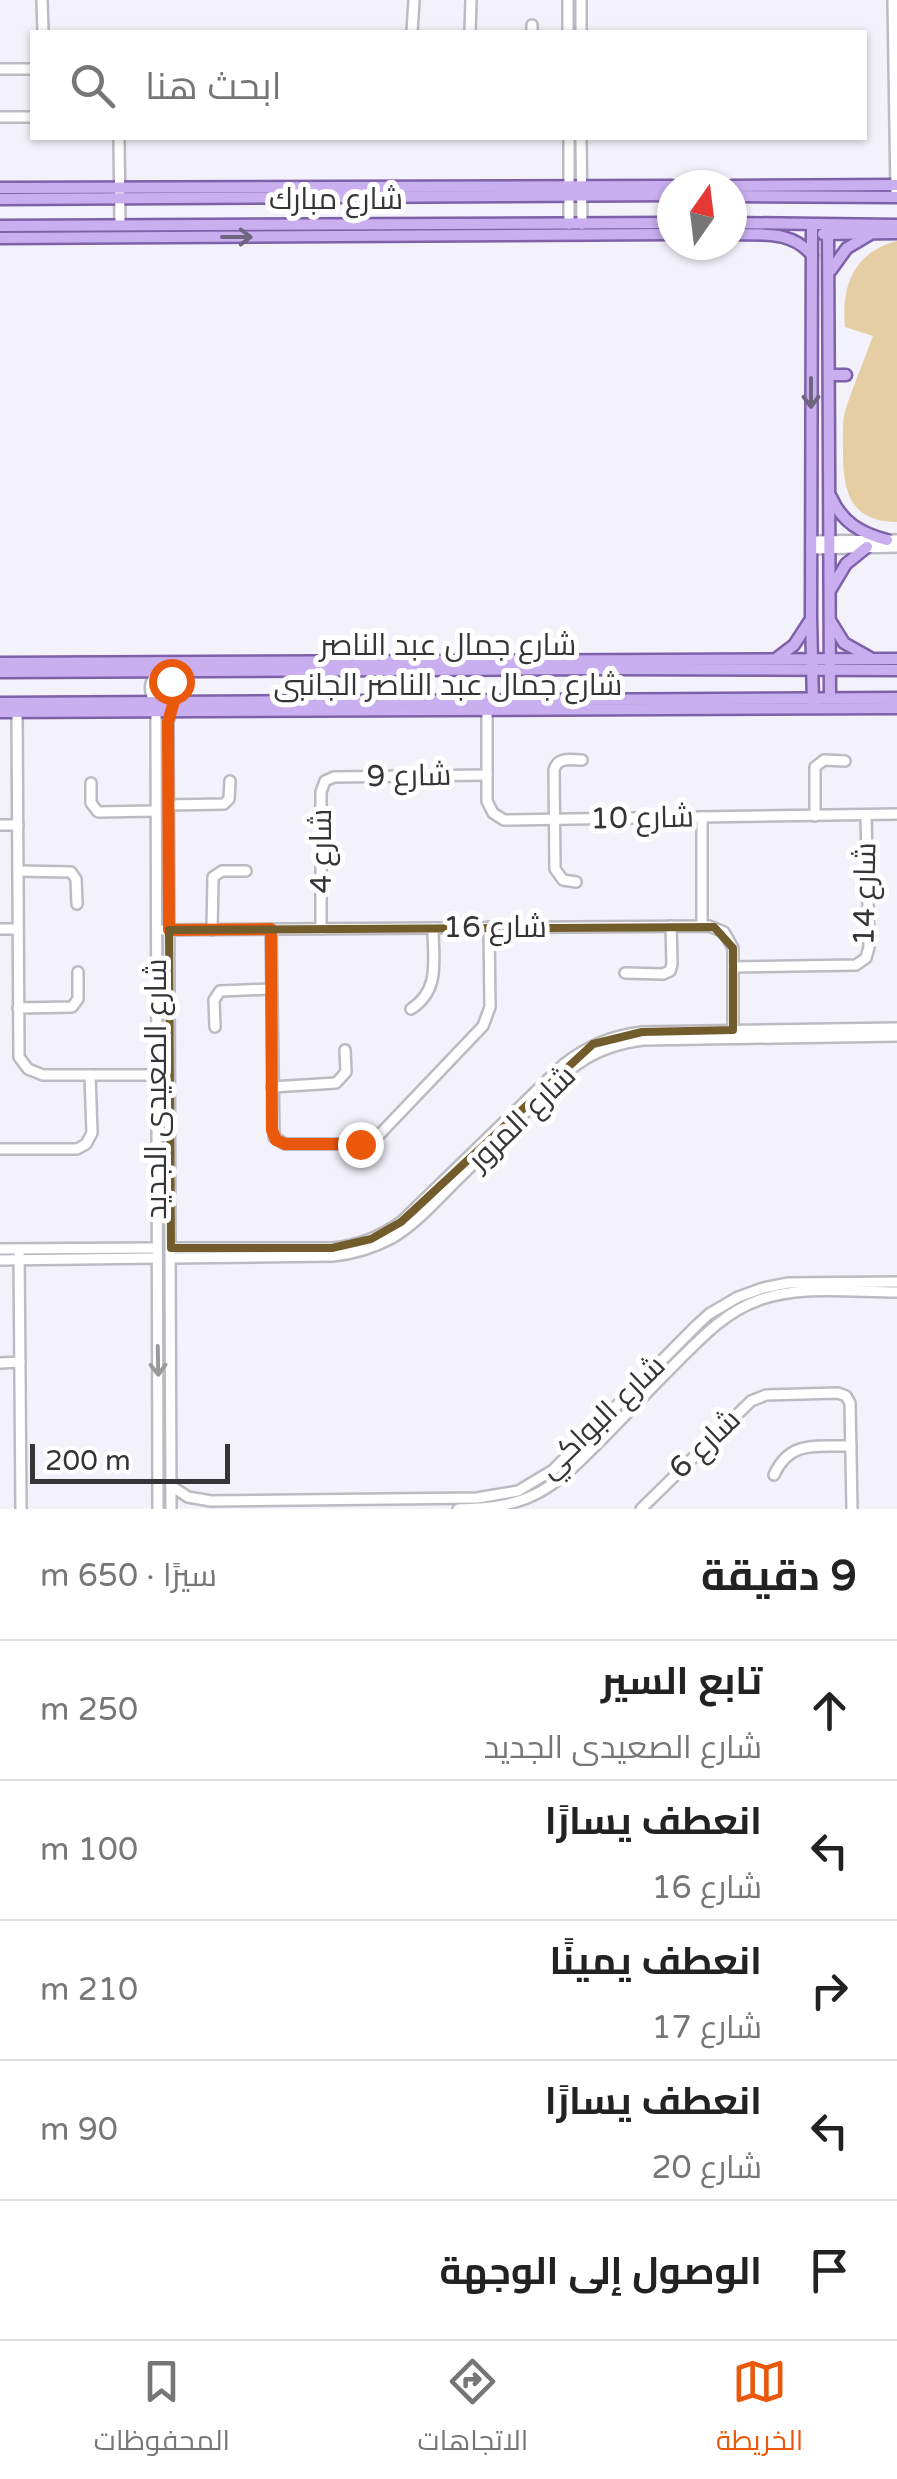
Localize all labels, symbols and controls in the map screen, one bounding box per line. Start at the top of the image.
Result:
search box [30,30,867,140]
icon: search [65,58,120,113]
text: ابحث هنا [145,64,282,110]
north arrow [657,170,747,260]
street label: شارع مبارك [269,181,403,219]
one-way arrow [221,228,253,247]
one-way arrow [802,376,820,408]
street label: شارع جمال عبد الناصر [318,627,576,665]
route start [149,659,195,705]
street label: شارع جمال عبد الناصر الجانبى [274,667,622,705]
street label: شارع 9 [366,757,452,796]
street label: شارع 10 [590,799,694,838]
street label: شارع 4 [303,809,341,893]
street label: شارع 14 [846,842,885,946]
street label: شارع 16 [443,909,547,947]
street label: شارع الصعيدى الجديد [138,959,176,1219]
street label: شارع المرور [459,1058,584,1181]
route end [338,1122,384,1168]
one-way arrow [148,1344,168,1377]
street label: شارع البواكي [531,1348,676,1489]
street label: شارع 6 [662,1401,749,1487]
scale bar [30,1439,230,1484]
text: 200 m [45,1444,131,1478]
text: 9 دقيقة [701,1551,857,1602]
text: سيرًا · 650 m [40,1557,217,1595]
text: تابع السير [601,1659,762,1705]
icon: ahead [802,1683,857,1738]
text: 250 m [40,1691,138,1729]
text: شارع الصعيدى الجديد [484,1729,762,1767]
text: انعطف يسارًا [545,1799,762,1845]
icon: left [802,1823,857,1878]
text: 100 m [40,1831,138,1869]
text: شارع 16 [651,1869,762,1907]
text: انعطف يمينًا [550,1939,762,1985]
icon: right [802,1963,857,2018]
text: 210 m [40,1971,138,2009]
text: شارع 17 [651,2009,762,2047]
text: انعطف يسارًا [545,2079,762,2125]
icon: left [802,2103,857,2158]
text: 90 m [40,2111,118,2149]
text: شارع 20 [651,2149,762,2187]
icon: arrive [802,2243,857,2298]
text: الوصول إلى الوجهة [439,2249,762,2295]
tab: المحفوظات [94,2354,230,2466]
tab: الاتجاهات [418,2354,528,2466]
tab: الخريطة [716,2354,803,2466]

